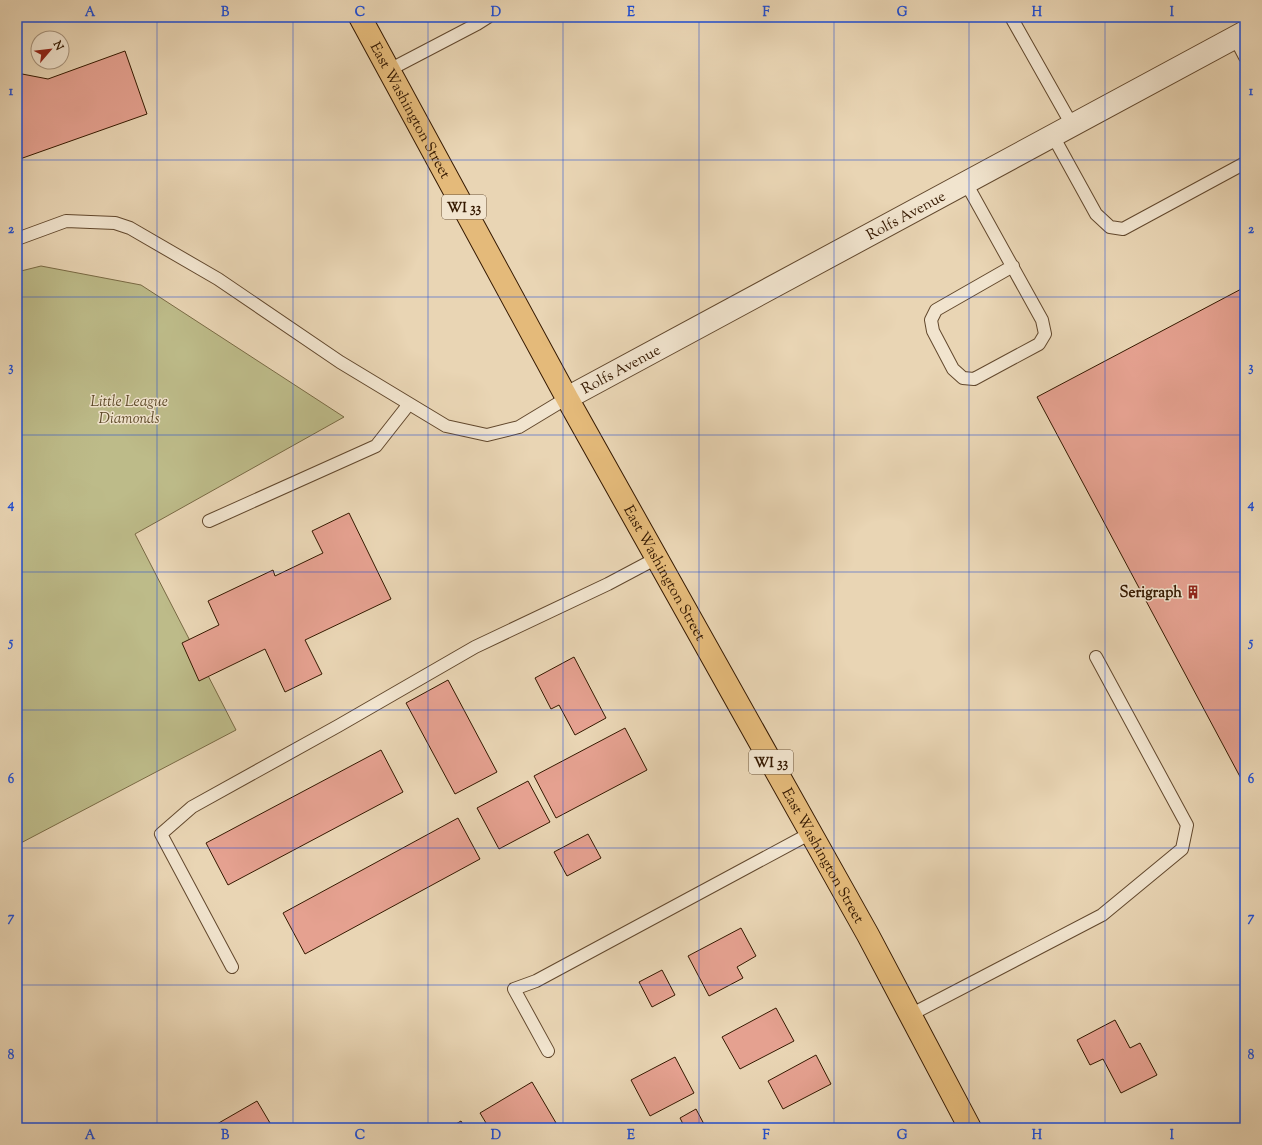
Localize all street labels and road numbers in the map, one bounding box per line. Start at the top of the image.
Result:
street label: East Washington Street [364,39,455,183]
street label: Rolfs Avenue [863,187,950,246]
road number: WI 33 [442,195,486,219]
street label: Rolfs Avenue [578,340,665,400]
street label: East Washington Street [617,502,710,645]
road number: WI 33 [749,750,793,774]
street label: East Washington Street [776,785,868,928]

